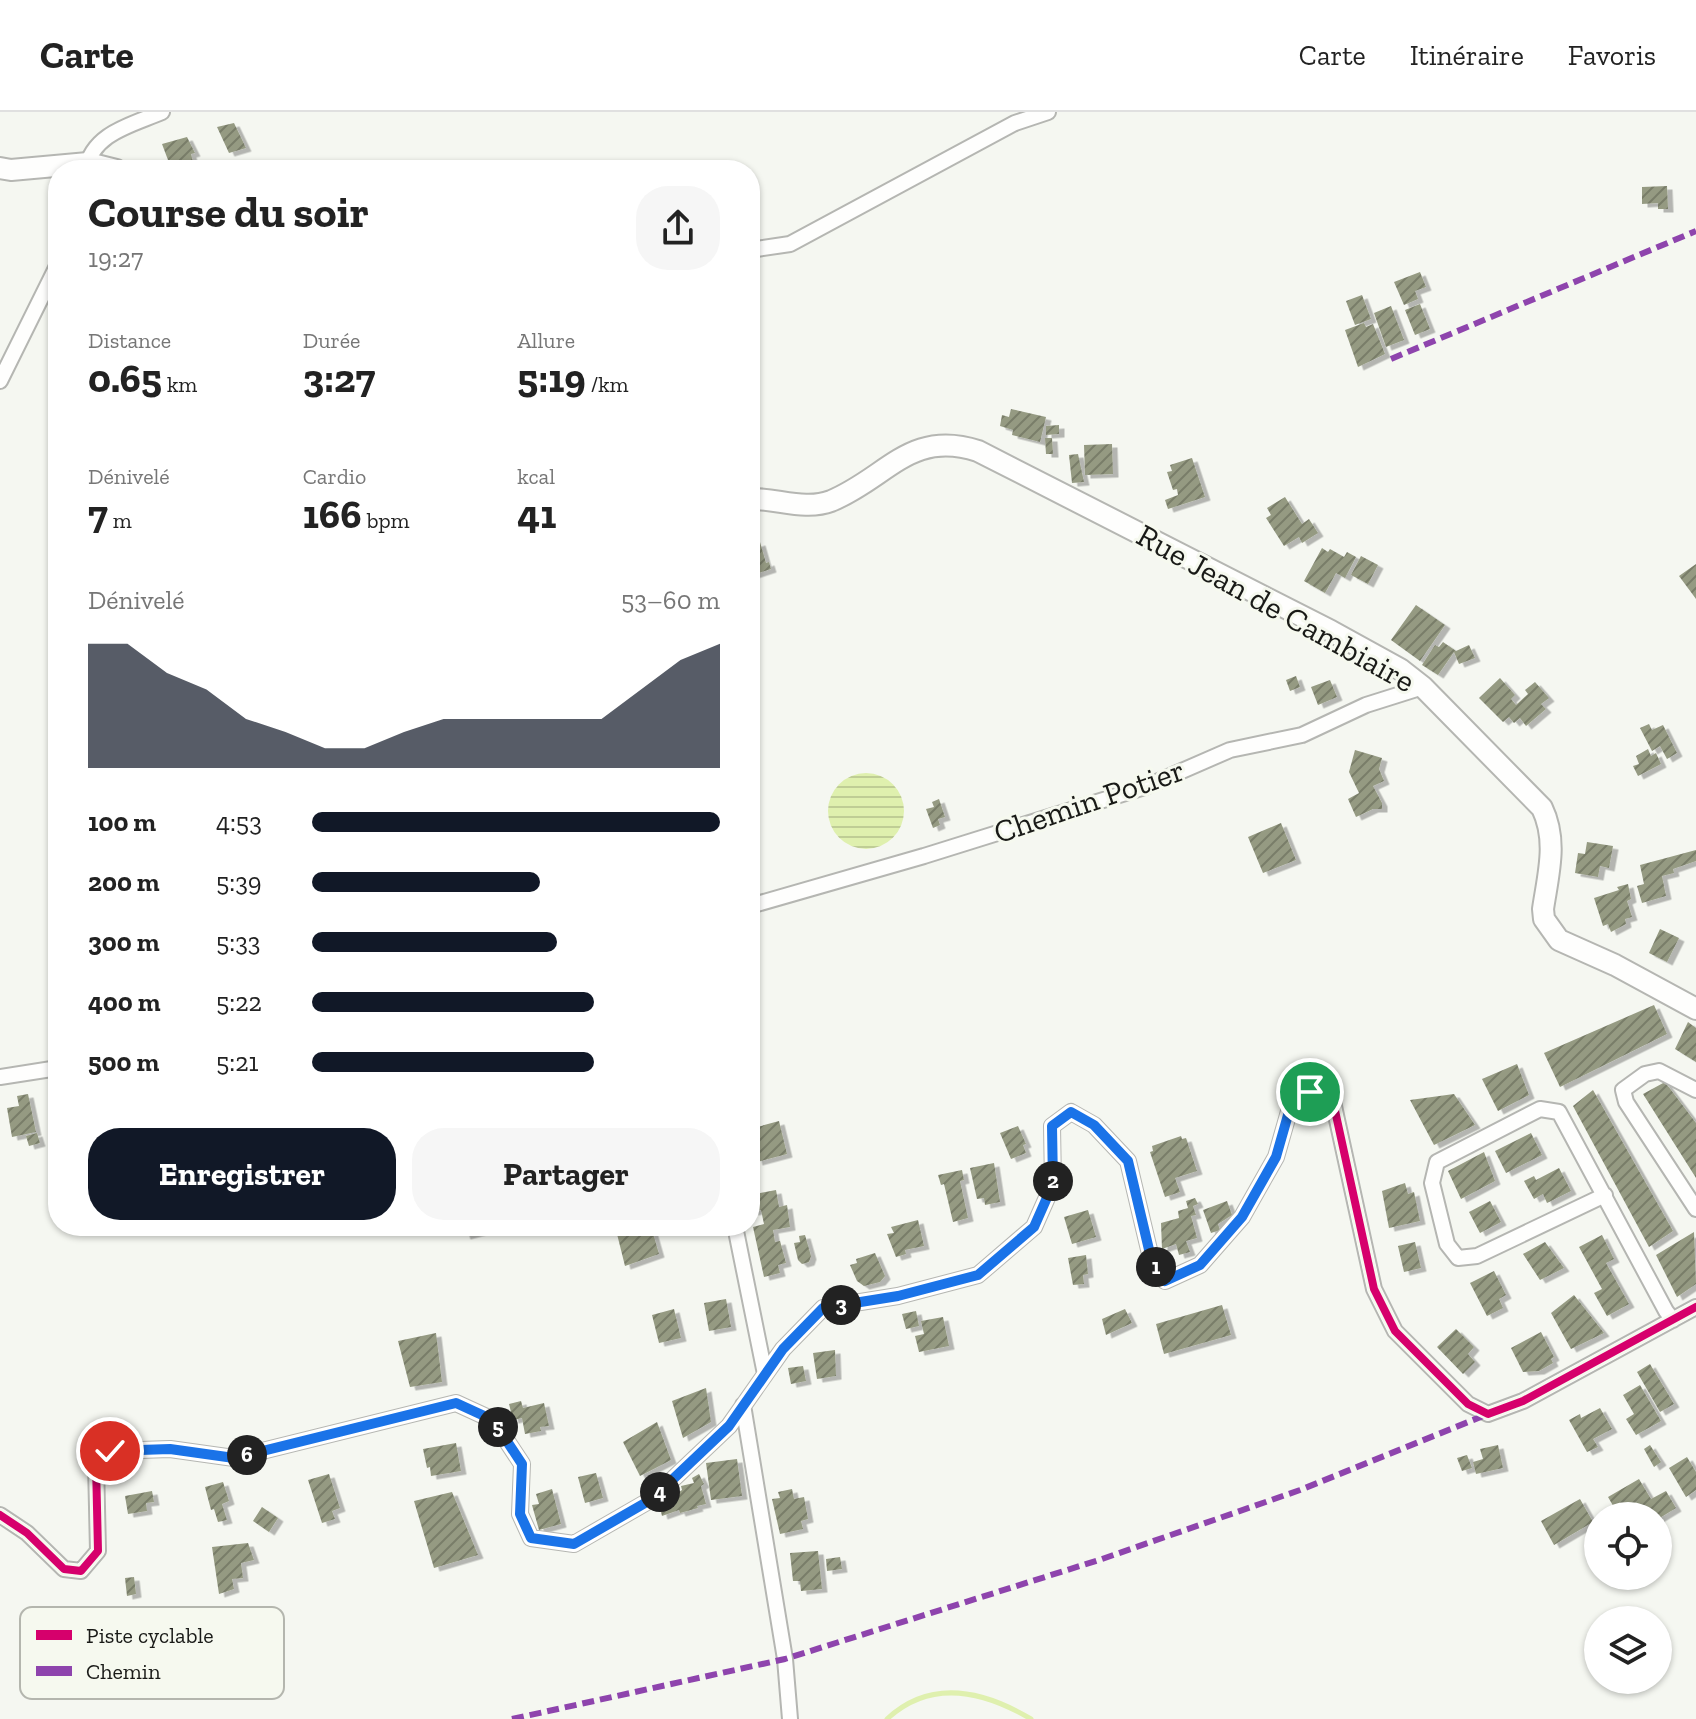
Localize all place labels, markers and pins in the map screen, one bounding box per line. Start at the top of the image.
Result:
pin [1276,1058,1344,1126]
pin: 2 [1033,1161,1073,1201]
pin: 1 [1136,1247,1176,1287]
pin: 3 [821,1285,861,1325]
pin: 5 [478,1407,518,1447]
pin [76,1417,144,1485]
pin: 6 [227,1435,267,1475]
pin: 4 [640,1472,680,1512]

